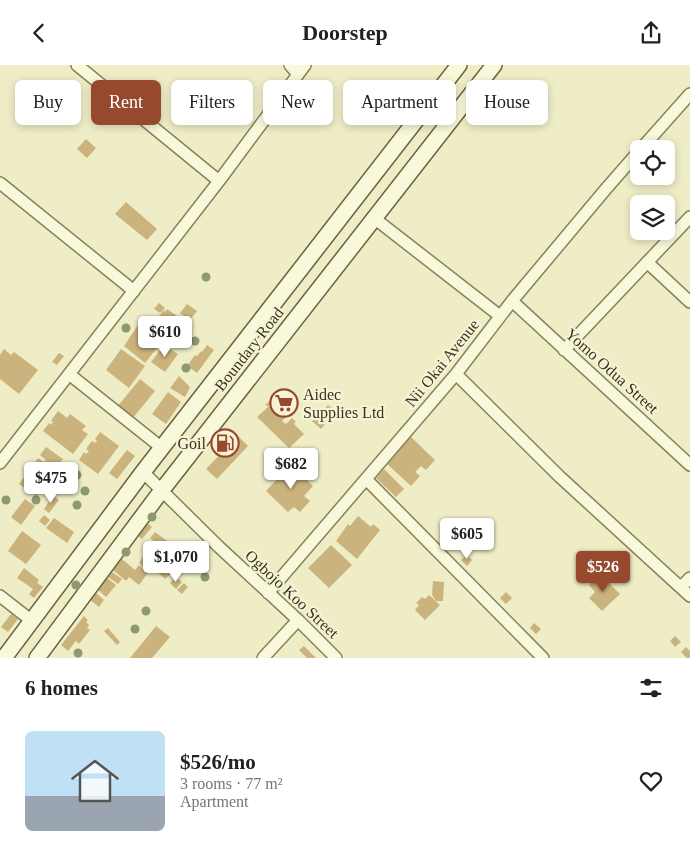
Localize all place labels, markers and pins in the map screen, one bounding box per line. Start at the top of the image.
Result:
pin: $610 [135,315,195,358]
place label: Aidec Supplies Ltd [303,386,384,422]
supermarket icon: Aidec Supplies Ltd [269,388,299,418]
fuel station icon: Goil [210,428,240,458]
place label: Goil [178,435,207,452]
pin: $682 [261,447,321,490]
pin: $475 [21,461,81,504]
pin: $605 [437,517,497,560]
pin: $1,070 [135,541,217,583]
pin: $526 [573,551,633,593]

